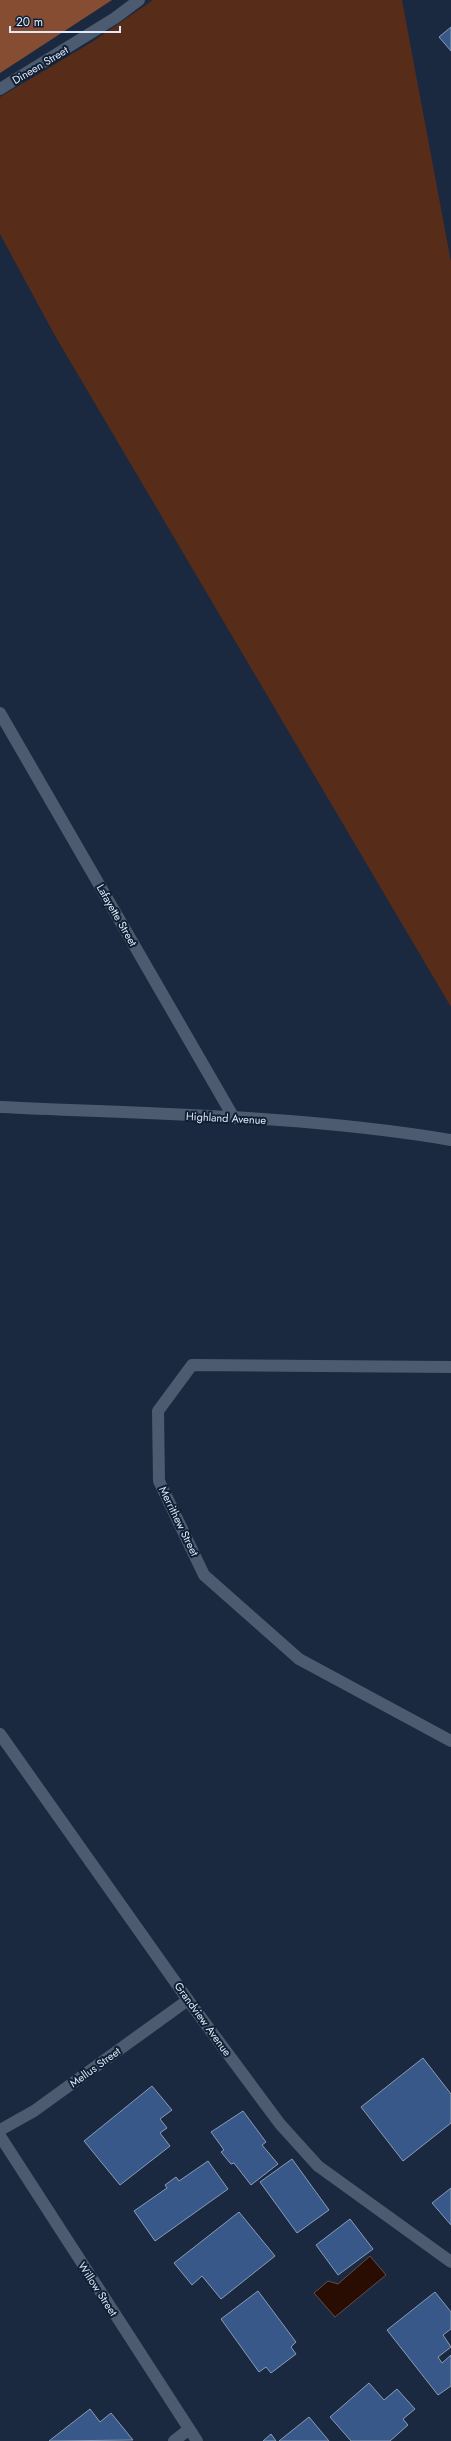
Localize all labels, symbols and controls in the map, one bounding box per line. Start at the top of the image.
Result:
scale bar [10,8,120,34]
text: 20 m [16,13,43,31]
street label: Dineen Street [9,42,71,88]
street label: Lafayette Street [93,881,141,949]
street label: Highland Avenue [186,1108,267,1128]
street label: Merrithew Street [155,1483,203,1559]
street label: Grandview Avenue [171,1979,235,2060]
street label: Mellus Street [66,2043,124,2091]
street label: Willow Street [74,2259,122,2320]

